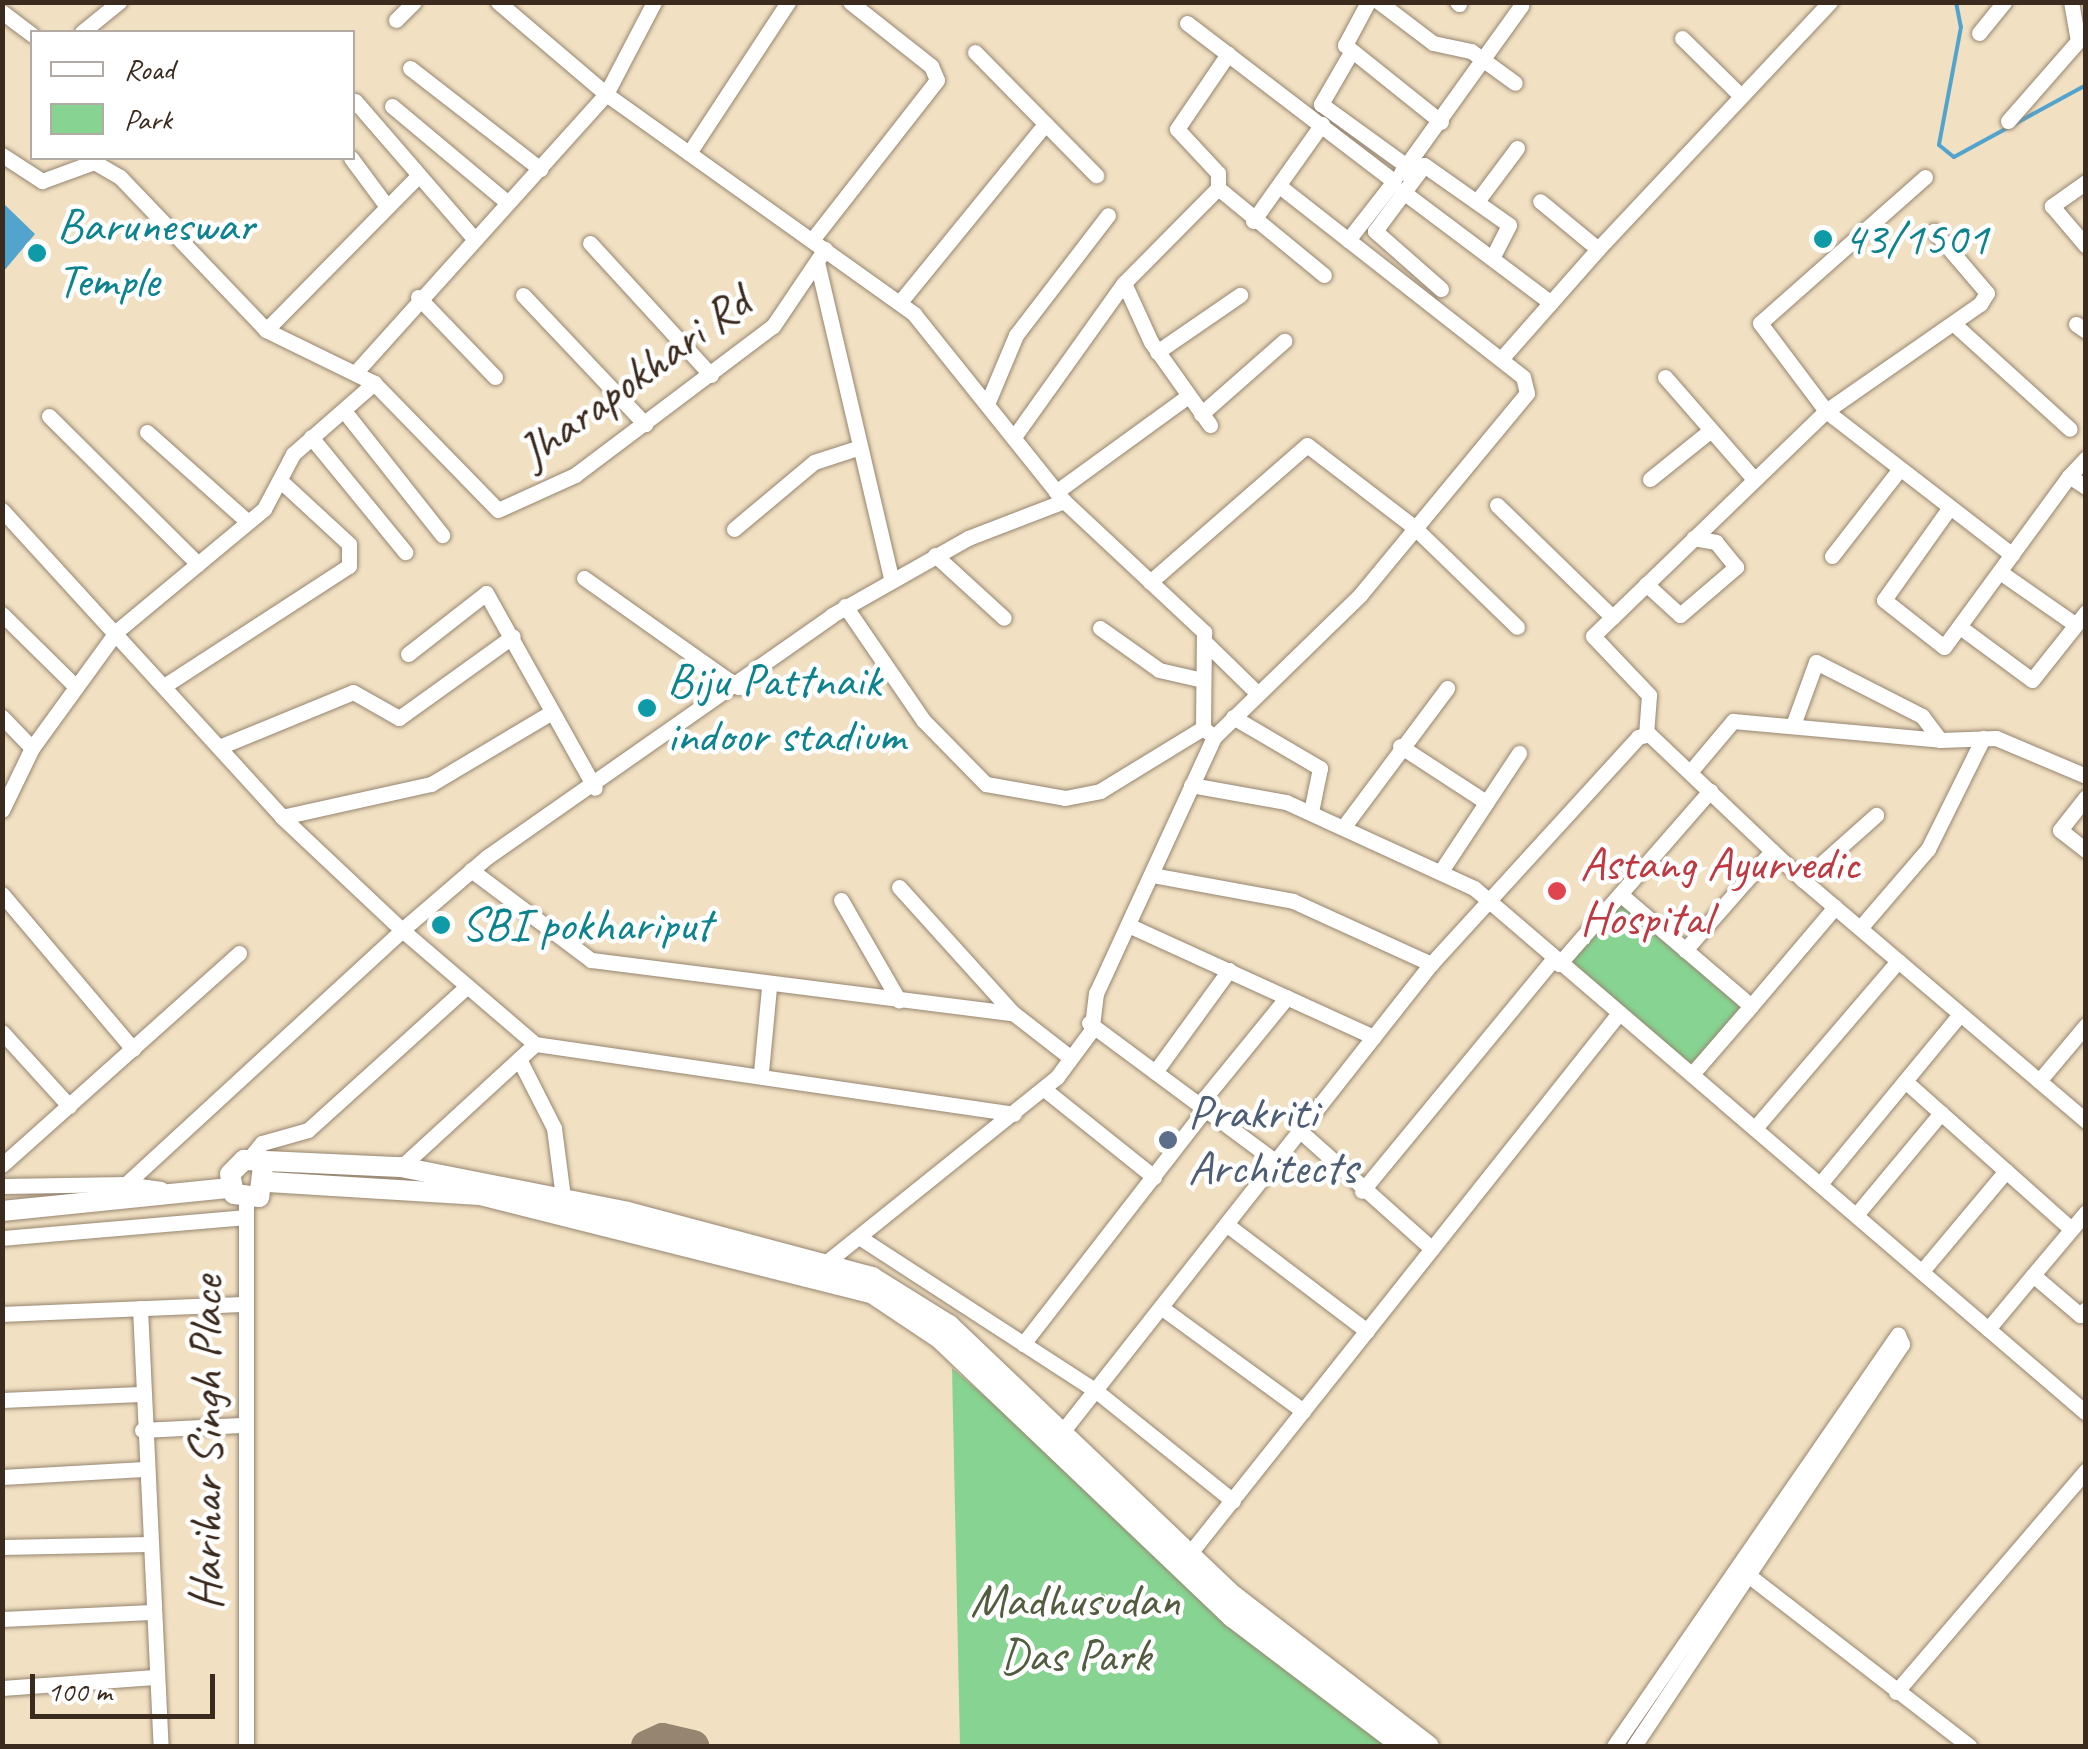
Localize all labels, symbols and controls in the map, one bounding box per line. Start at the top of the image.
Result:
legend [30,30,355,160]
text: Road [124,50,174,88]
text: Park [124,100,172,138]
place label: Baruneswar Temple [57,196,255,309]
place label: 43/1501 [1843,210,1988,268]
marker: 43/1501 [1812,228,1834,250]
marker: Baruneswar Temple [26,242,48,264]
street label: Jharapokhari Rd [507,274,761,480]
place label: Biju Pattnaik indoor stadium [667,651,905,764]
marker: Biju Pattnaik indoor stadium [636,697,658,719]
place label: Astang Ayurvedic Hospital [1580,834,1858,947]
marker: Astang Ayurvedic Hospital [1544,878,1570,904]
place label: SBI pokhariput [461,896,711,954]
marker: SBI pokhariput [430,914,452,936]
place label: Prakriti Architects [1188,1083,1357,1196]
marker: Prakriti Architects [1157,1129,1179,1151]
street label: Harihar Singh Place [177,1276,235,1610]
park label: Madhusudan Das Park [970,1571,1180,1684]
scale bar [35,1654,220,1716]
text: 100 m [47,1672,112,1710]

